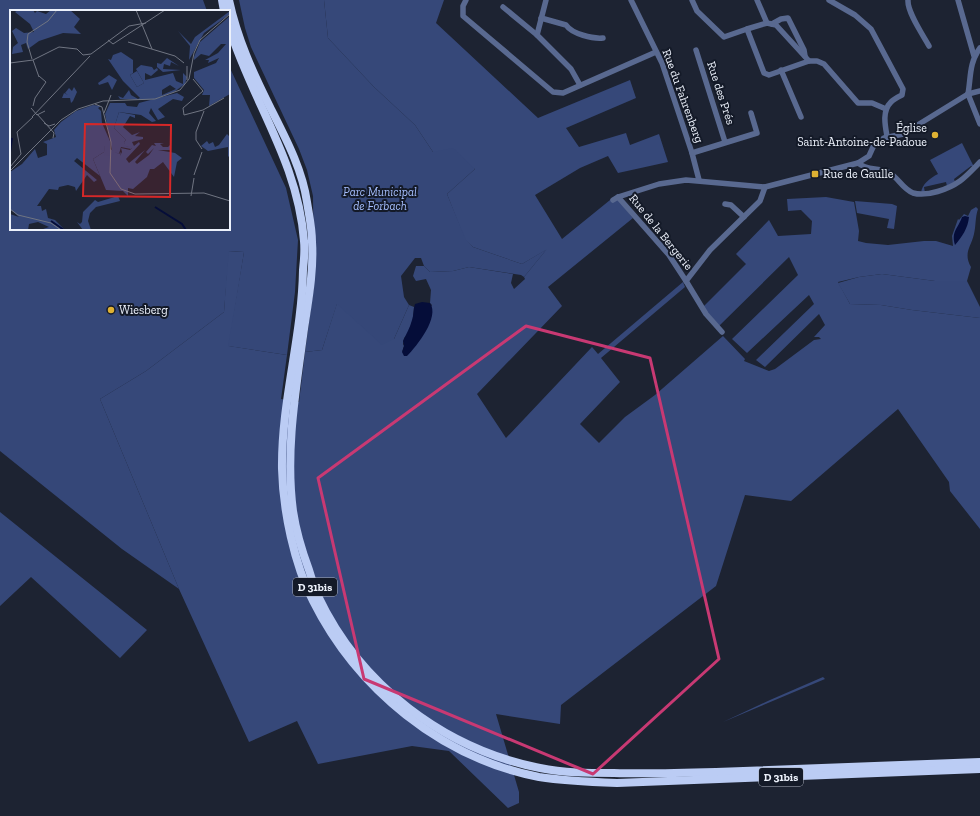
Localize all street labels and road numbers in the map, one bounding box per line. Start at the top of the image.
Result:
street label: Rue du Fahrenberg [660,47,707,145]
street label: Rue des Prés [704,60,738,126]
street label: Rue de la Bergerie [626,191,696,273]
road number: D 31bis [293,578,337,596]
road number: D 31bis [759,768,803,786]

